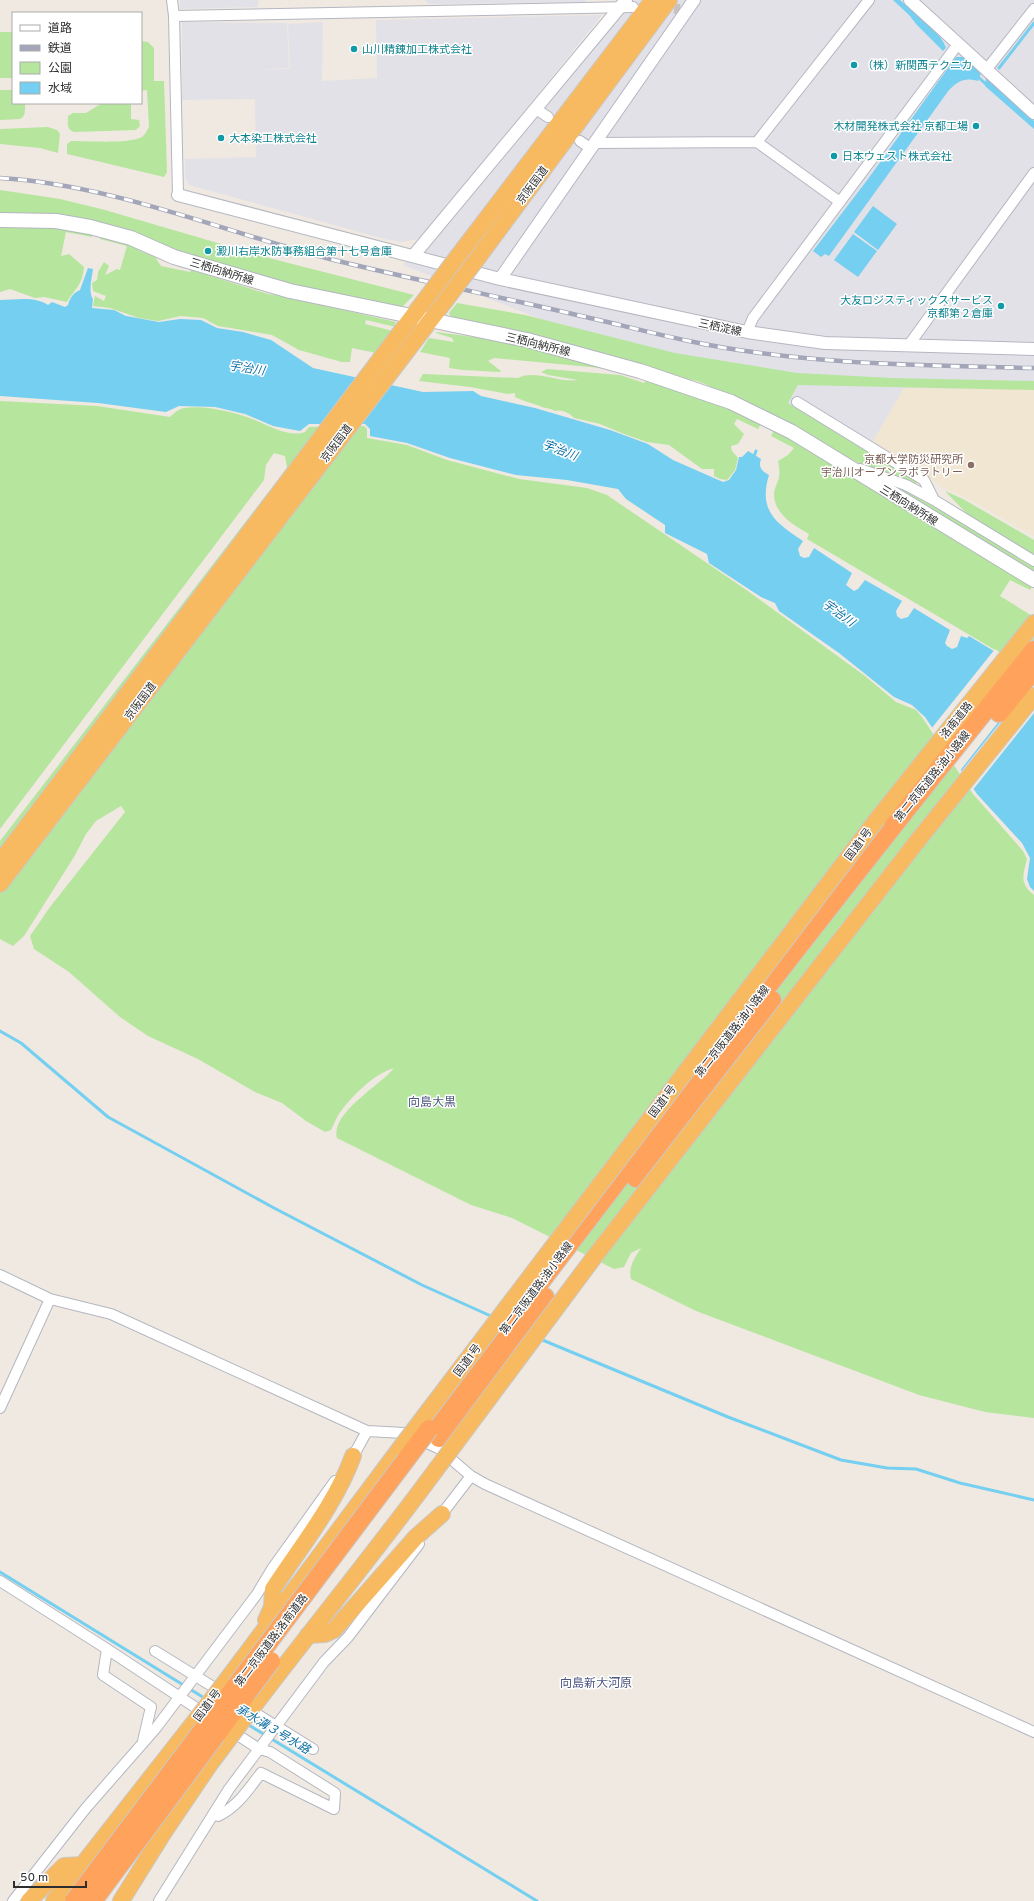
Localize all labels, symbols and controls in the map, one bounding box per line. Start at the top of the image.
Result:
legend [12,12,142,104]
text: 道路 [48,21,72,37]
text: 鉄道 [48,41,72,57]
place label: 山川精錬加工株式会社 [362,43,472,57]
marker: 山川精錬加工株式会社 [349,44,359,54]
place label: （株）新関西テクニカ [862,59,972,73]
marker: （株）新関西テクニカ [849,60,859,70]
text: 公園 [48,61,72,77]
text: 水域 [48,81,72,97]
place label: 木材開発株式会社 京都工場 [833,120,968,134]
marker: 木材開発株式会社 京都工場 [971,121,981,131]
place label: 大本染工株式会社 [229,132,317,146]
marker: 大本染工株式会社 [216,133,226,143]
place label: 日本ウェスト株式会社 [842,150,952,164]
marker: 日本ウェスト株式会社 [829,151,839,161]
street label: 京阪国道 [514,164,552,207]
place label: 澱川右岸水防事務組合第十七号倉庫 [216,245,392,259]
marker: 澱川右岸水防事務組合第十七号倉庫 [203,246,213,256]
street label: 三栖向納所線 [188,256,255,288]
place label: 大友ロジスティックスサービス 京都第２倉庫 [840,294,993,321]
marker: 大友ロジスティックスサービス 京都第２倉庫 [996,301,1006,311]
street label: 三栖淀線 [697,317,743,339]
street label: 三栖向納所線 [504,330,571,360]
water label: 宇治川 [228,358,268,380]
street label: 京阪国道 [318,422,356,465]
water label: 宇治川 [540,437,581,466]
place label: 京都大学防災研究所 宇治川オープンラボラトリー [821,453,964,480]
marker: 京都大学防災研究所 宇治川オープンラボラトリー [966,460,976,470]
street label: 三栖向納所線 [877,482,940,529]
water label: 宇治川 [819,597,859,632]
street label: 京阪国道 [122,680,160,723]
street label: 洛南道路 [937,699,976,742]
street label: 第二京阪道路;油小路線 [892,729,974,825]
street label: 国道1号 [842,826,876,864]
street label: 第二京阪道路;油小路線 [693,983,773,1080]
street label: 国道1号 [646,1083,680,1121]
district label: 向島大黒 [408,1095,456,1111]
street label: 第二京阪道路;油小路線 [497,1239,576,1338]
street label: 国道1号 [451,1342,485,1380]
street label: 第二京阪道路;洛南道路 [232,1591,311,1690]
district label: 向島新大河原 [560,1676,632,1692]
street label: 国道1号 [191,1687,225,1725]
water label: 承水溝３号水路 [232,1701,313,1759]
scale bar [14,1863,86,1889]
text: 50 m [20,1870,48,1886]

